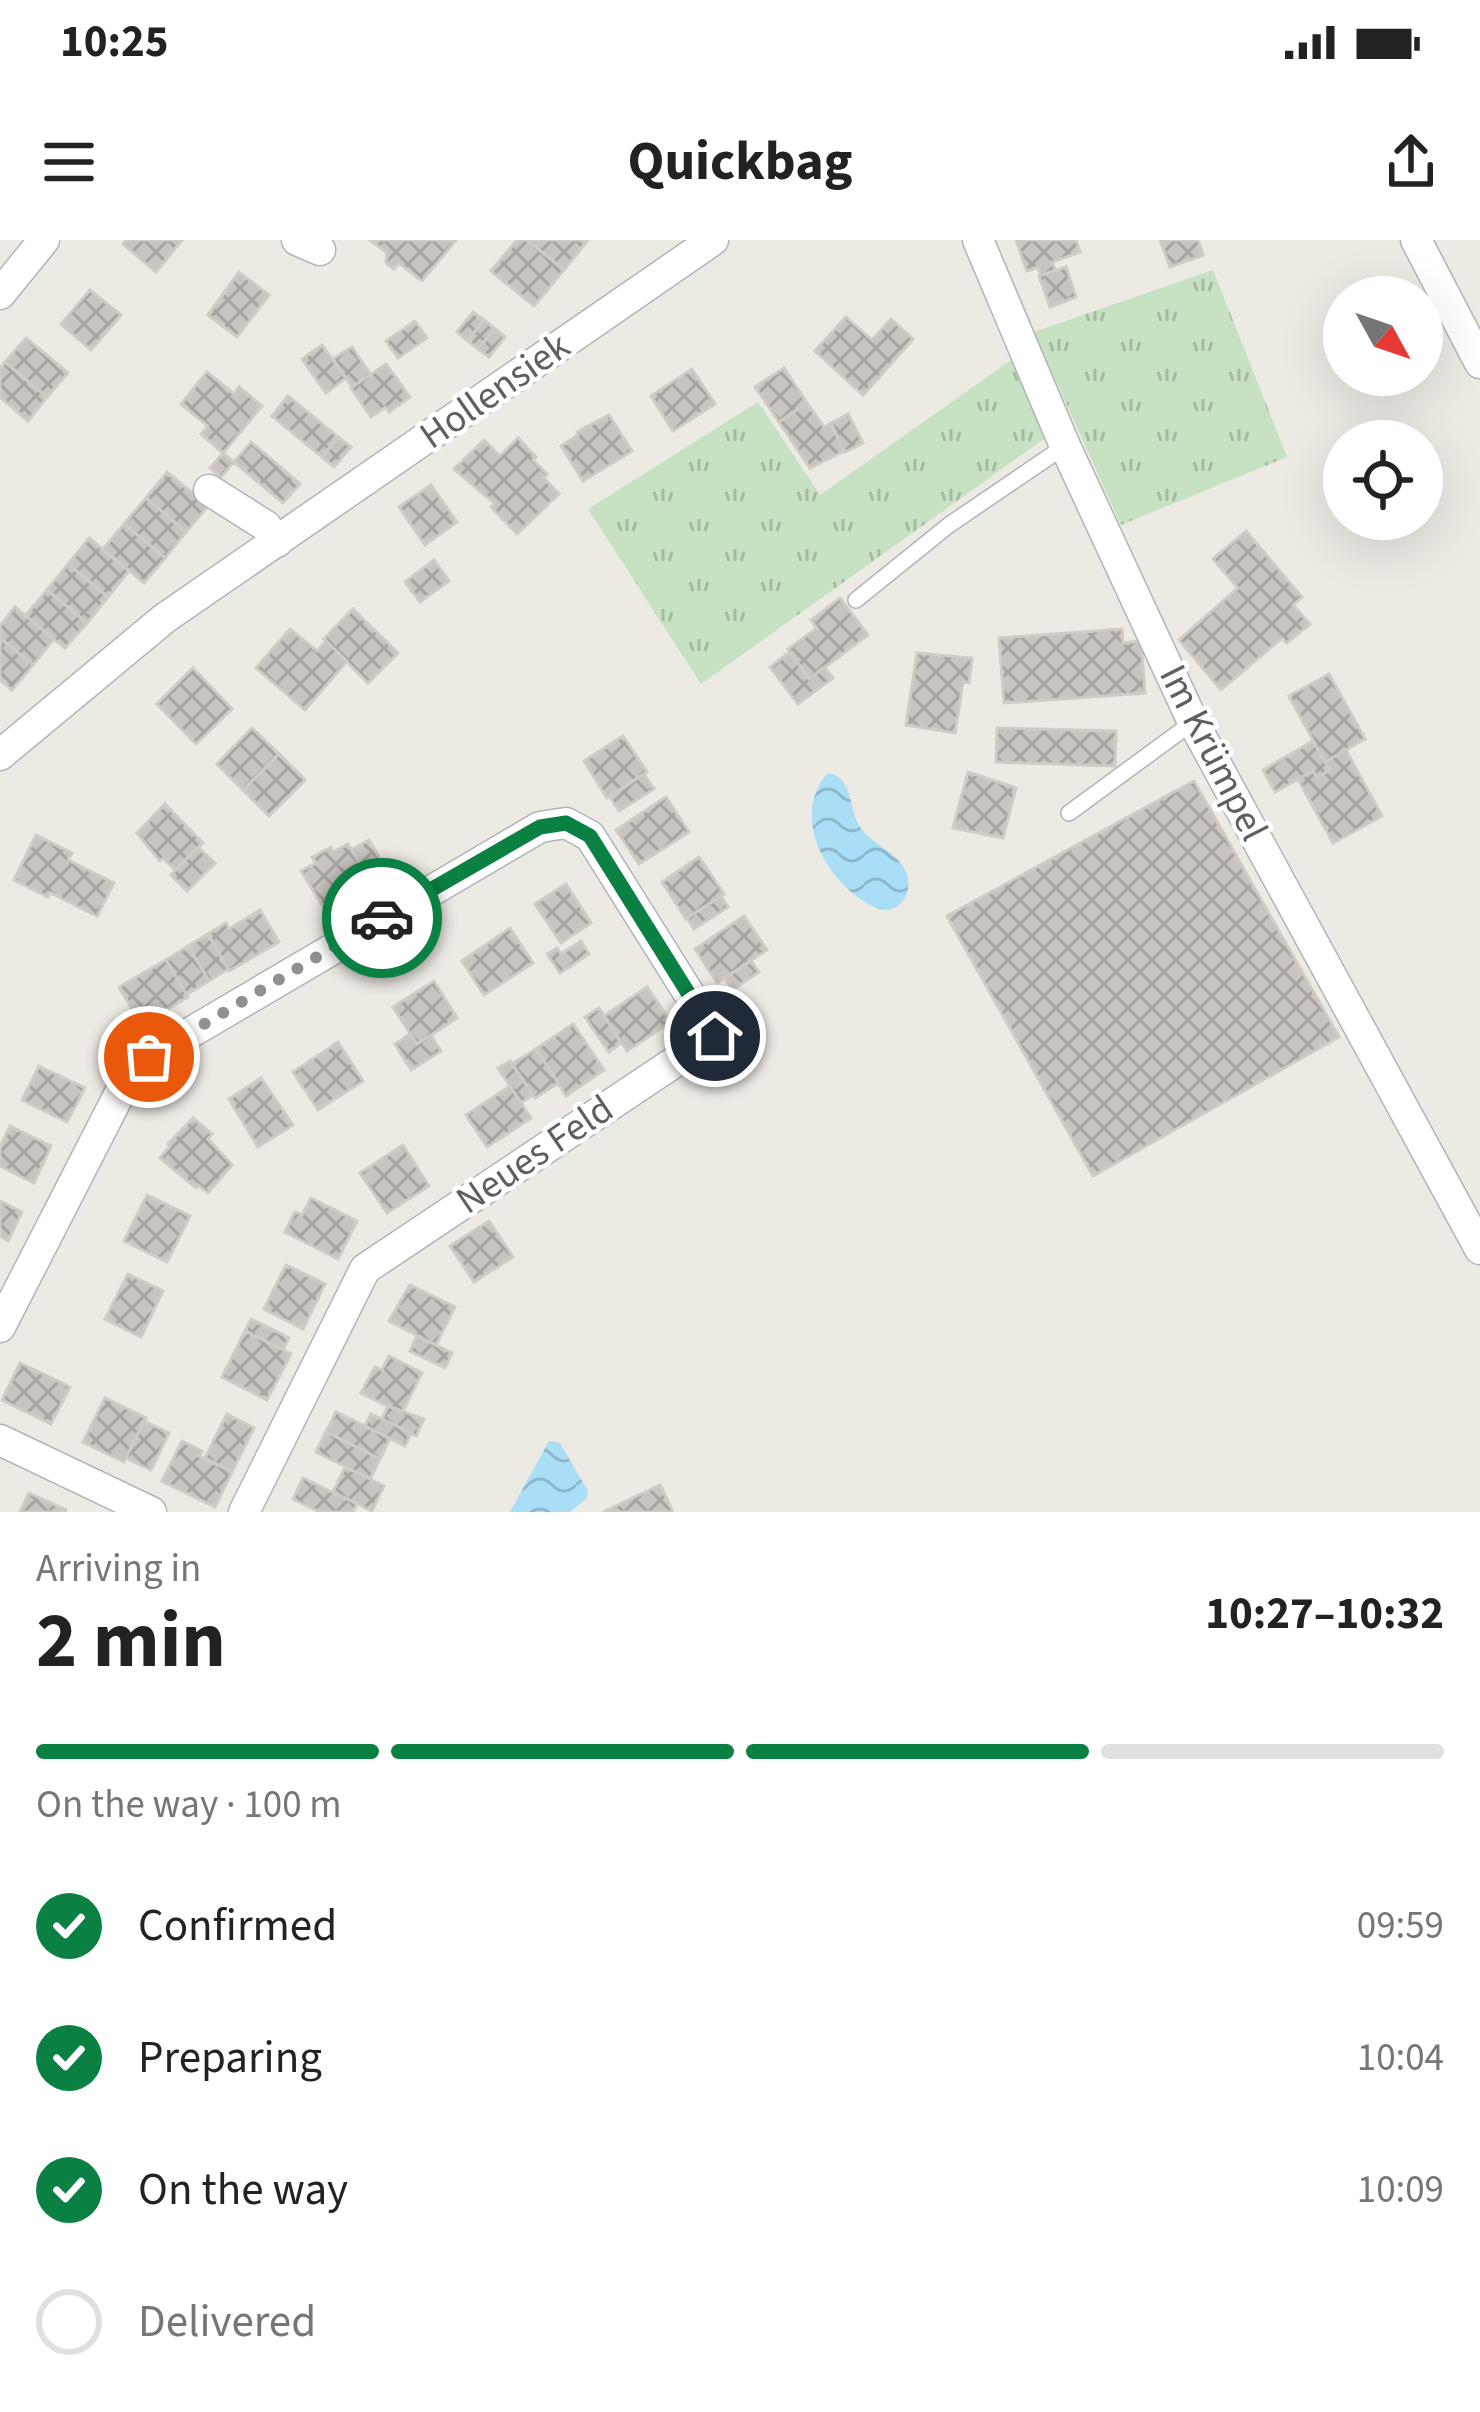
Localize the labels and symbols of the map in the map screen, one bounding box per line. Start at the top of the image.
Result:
north arrow [1323,276,1443,396]
street label: Hollensiek [409,319,581,463]
street label: Im Krümpel [1145,655,1281,851]
courier [322,858,442,978]
pin [664,985,766,1087]
pin [98,1006,200,1108]
street label: Neues Feld [445,1082,625,1228]

